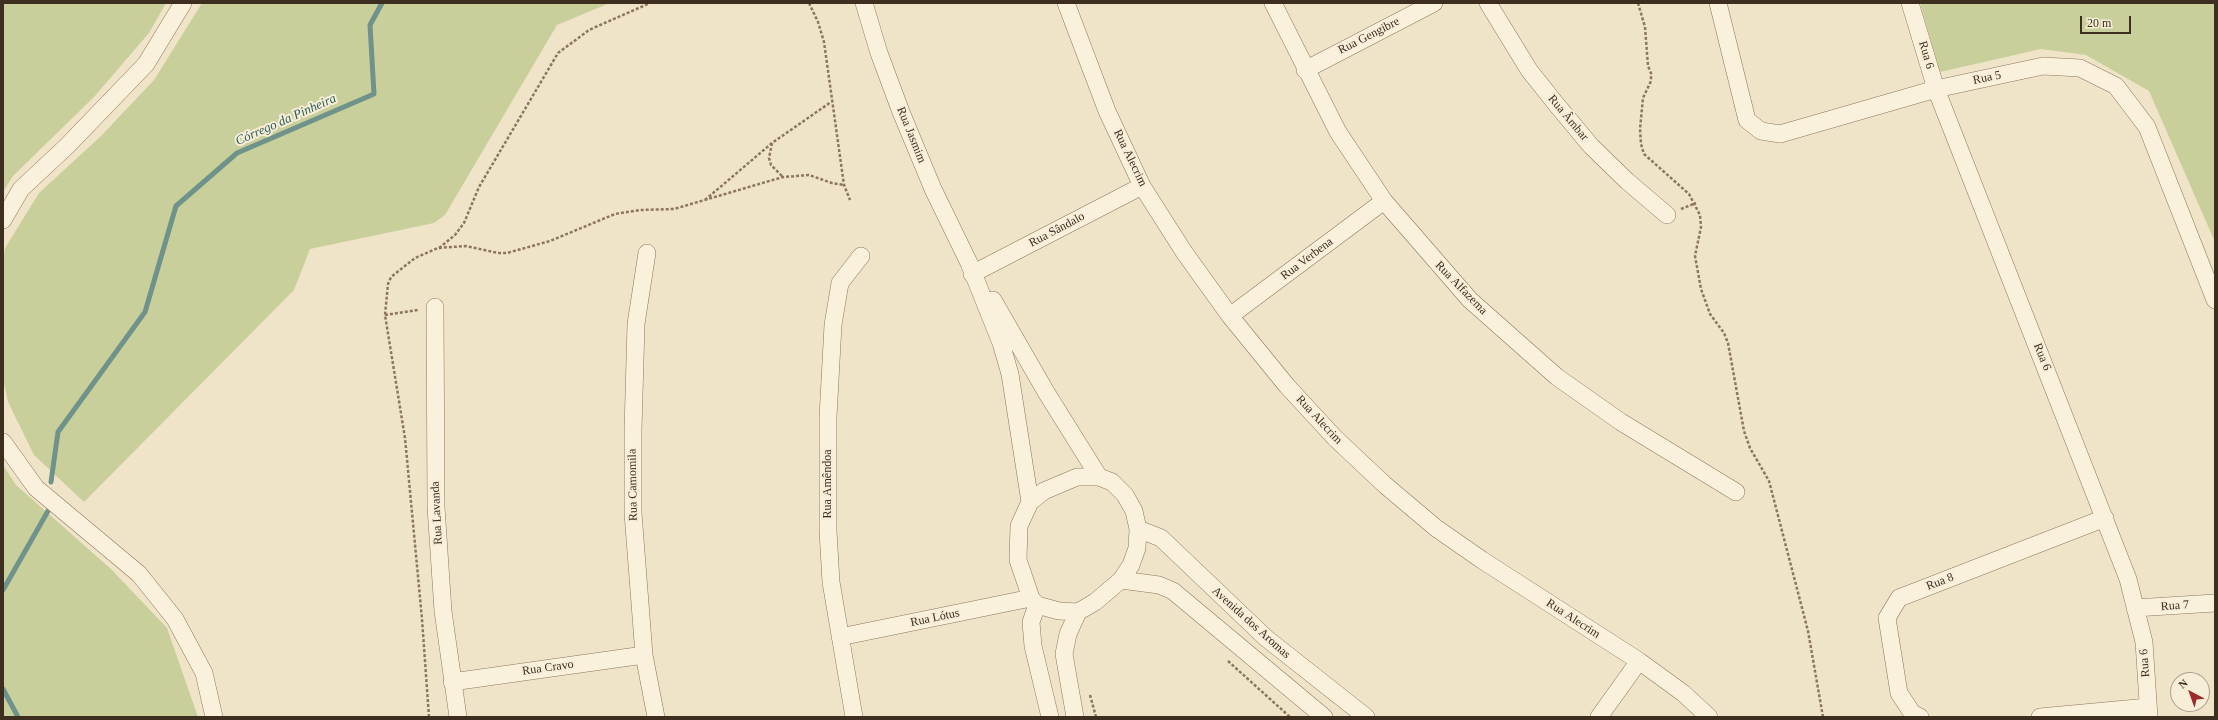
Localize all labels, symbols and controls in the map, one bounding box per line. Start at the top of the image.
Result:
scale bar [2082,8,2133,34]
street label: Rua Gengibre [1336,14,1402,58]
text: 20 m [2087,16,2111,30]
street label: Rua 6 [1915,39,1937,71]
street label: Rua 5 [1972,68,2002,88]
water label: Córrego da Pinheira [233,91,339,149]
street label: Rua Âmbar [1545,92,1591,144]
street label: Rua Jasmim [893,105,929,165]
street label: Rua Alecrim [1110,127,1150,189]
street label: Rua Sândalo [1027,209,1087,251]
street label: Rua Verbena [1278,235,1336,283]
street label: Rua Alfazema [1432,258,1490,318]
street label: Rua 6 [2030,341,2054,373]
street label: Rua Alecrim [1293,393,1345,447]
street label: Rua Camomila [625,449,641,521]
street label: Rua Amêndoa [821,450,835,518]
street label: Rua Lavanda [428,481,446,545]
street label: Rua 8 [1924,570,1956,594]
street label: Avenida dos Aromas [1209,584,1293,662]
street label: Rua Alecrim [1543,596,1603,642]
street label: Rua 7 [2160,598,2190,614]
street label: Rua Lótus [909,606,961,630]
street label: Rua 6 [2137,648,2153,678]
street label: Rua Cravo [521,657,575,679]
north arrow [2170,672,2210,712]
text: N [2176,677,2190,691]

